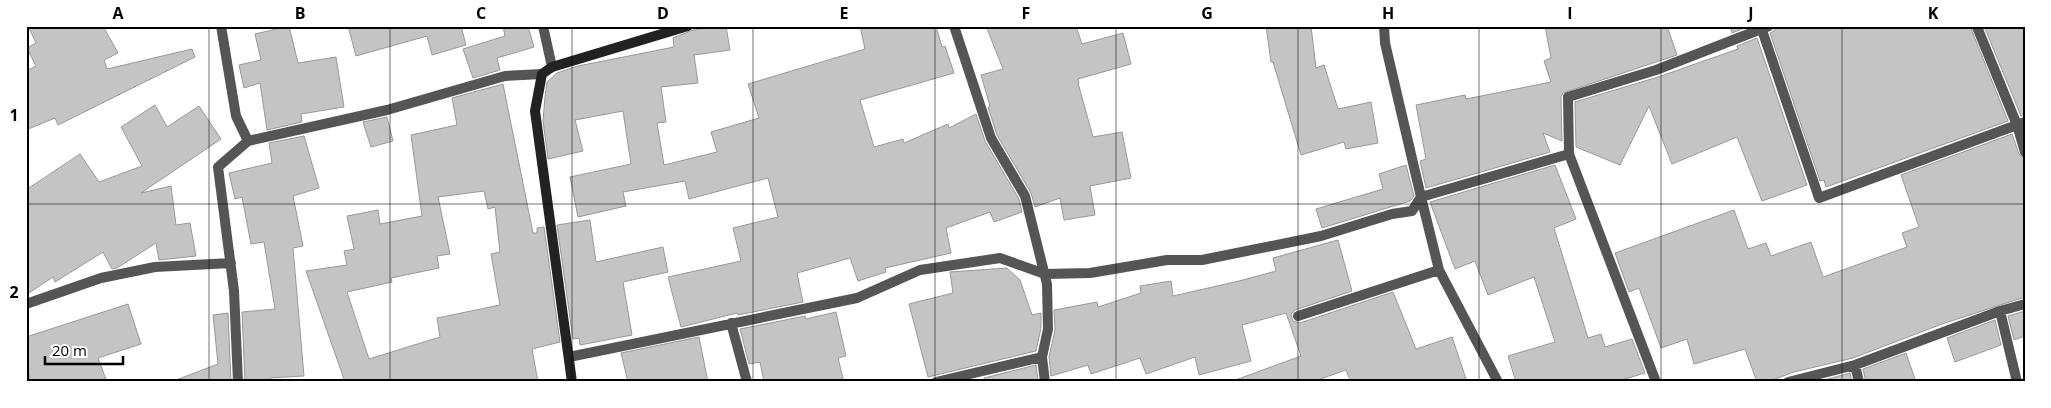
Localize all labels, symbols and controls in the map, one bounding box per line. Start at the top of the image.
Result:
text: A [112,2,124,24]
text: B [295,2,305,24]
text: C [476,2,486,24]
text: D [657,2,669,24]
text: E [840,2,849,24]
text: F [1022,2,1030,24]
text: G [1201,2,1213,24]
text: H [1382,2,1394,24]
text: I [1567,2,1573,24]
text: J [1746,2,1754,24]
text: K [1928,2,1939,24]
text: 1 [9,104,19,126]
text: 2 [9,281,19,303]
scale bar [45,333,122,365]
text: 20 m [52,340,87,360]

